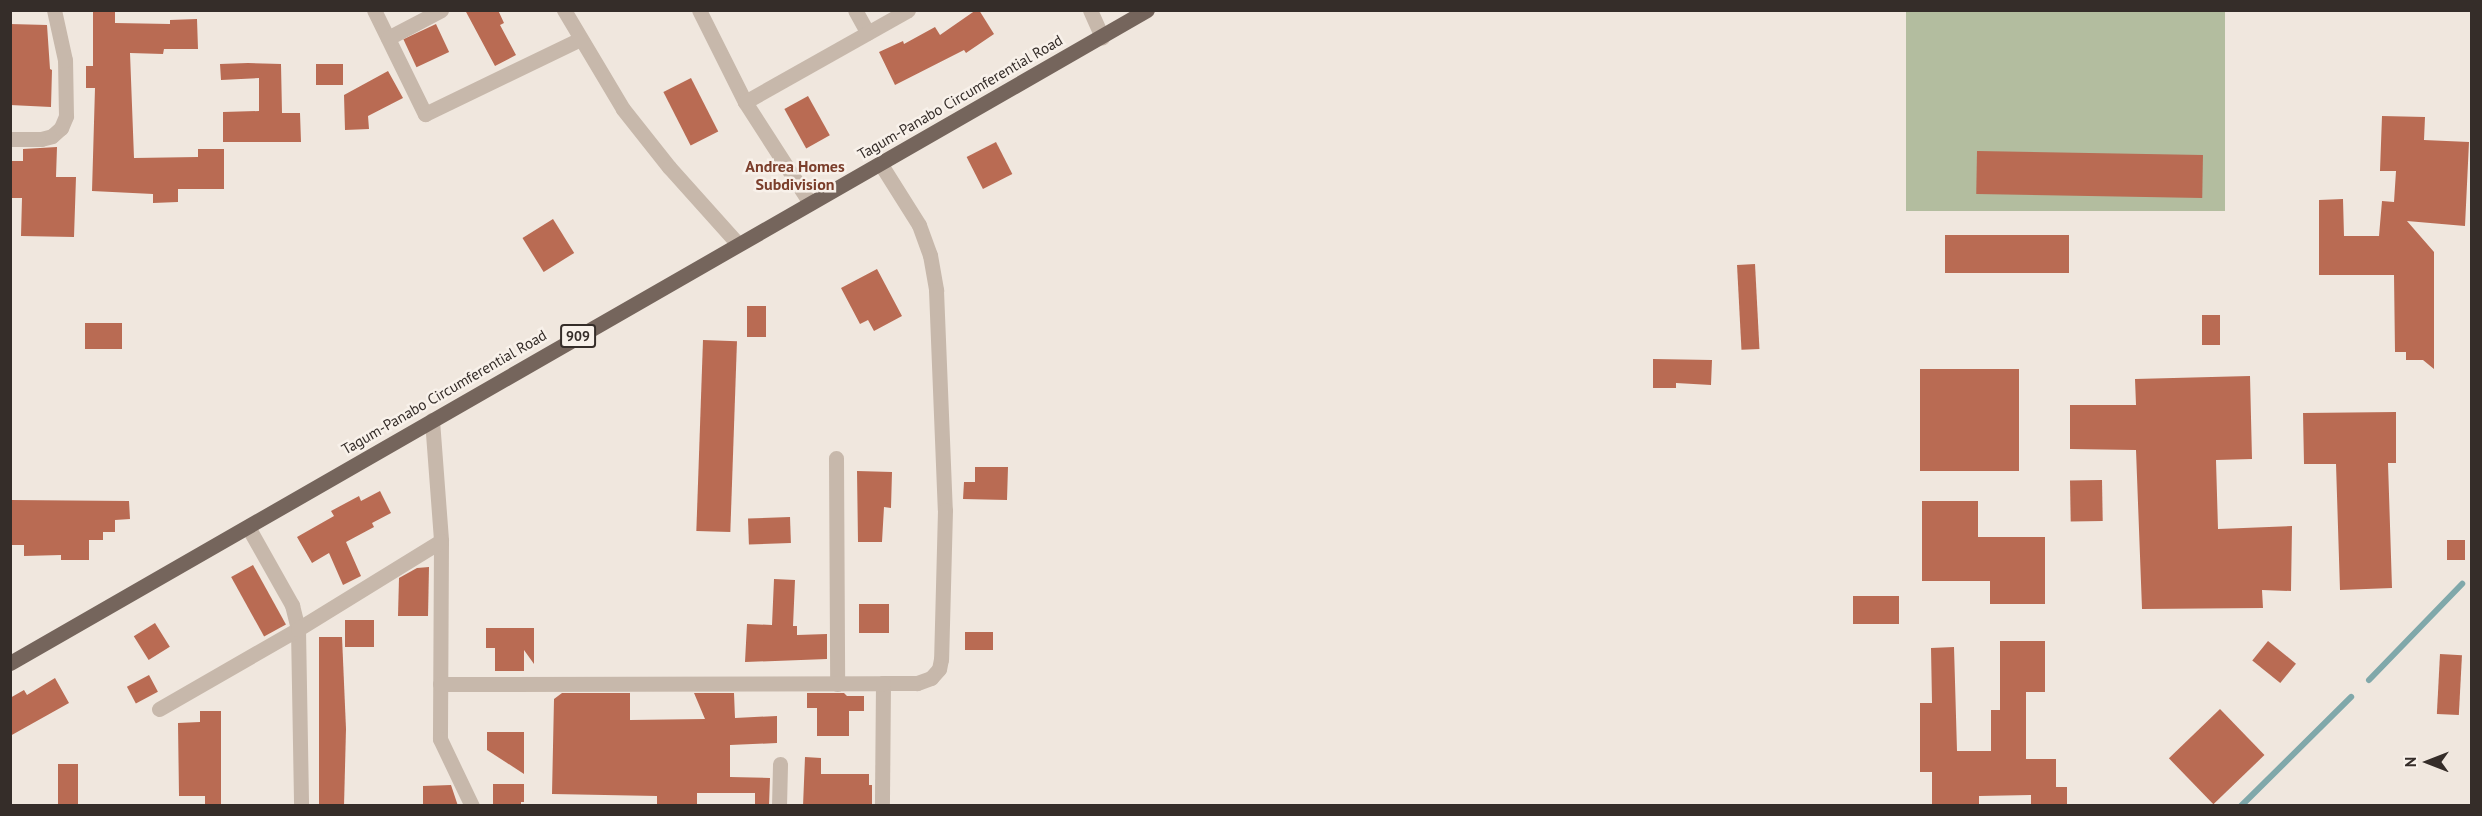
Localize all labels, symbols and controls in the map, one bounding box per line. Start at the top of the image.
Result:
street label: Tagum-Panabo Circumferential Road [854,31,1066,163]
district label: Andrea Homes Subdivision [745,156,845,194]
road number: 909 [560,325,596,347]
street label: Tagum-Panabo Circumferential Road [338,326,550,458]
north arrow [2398,732,2458,792]
text: N [2400,757,2420,767]

